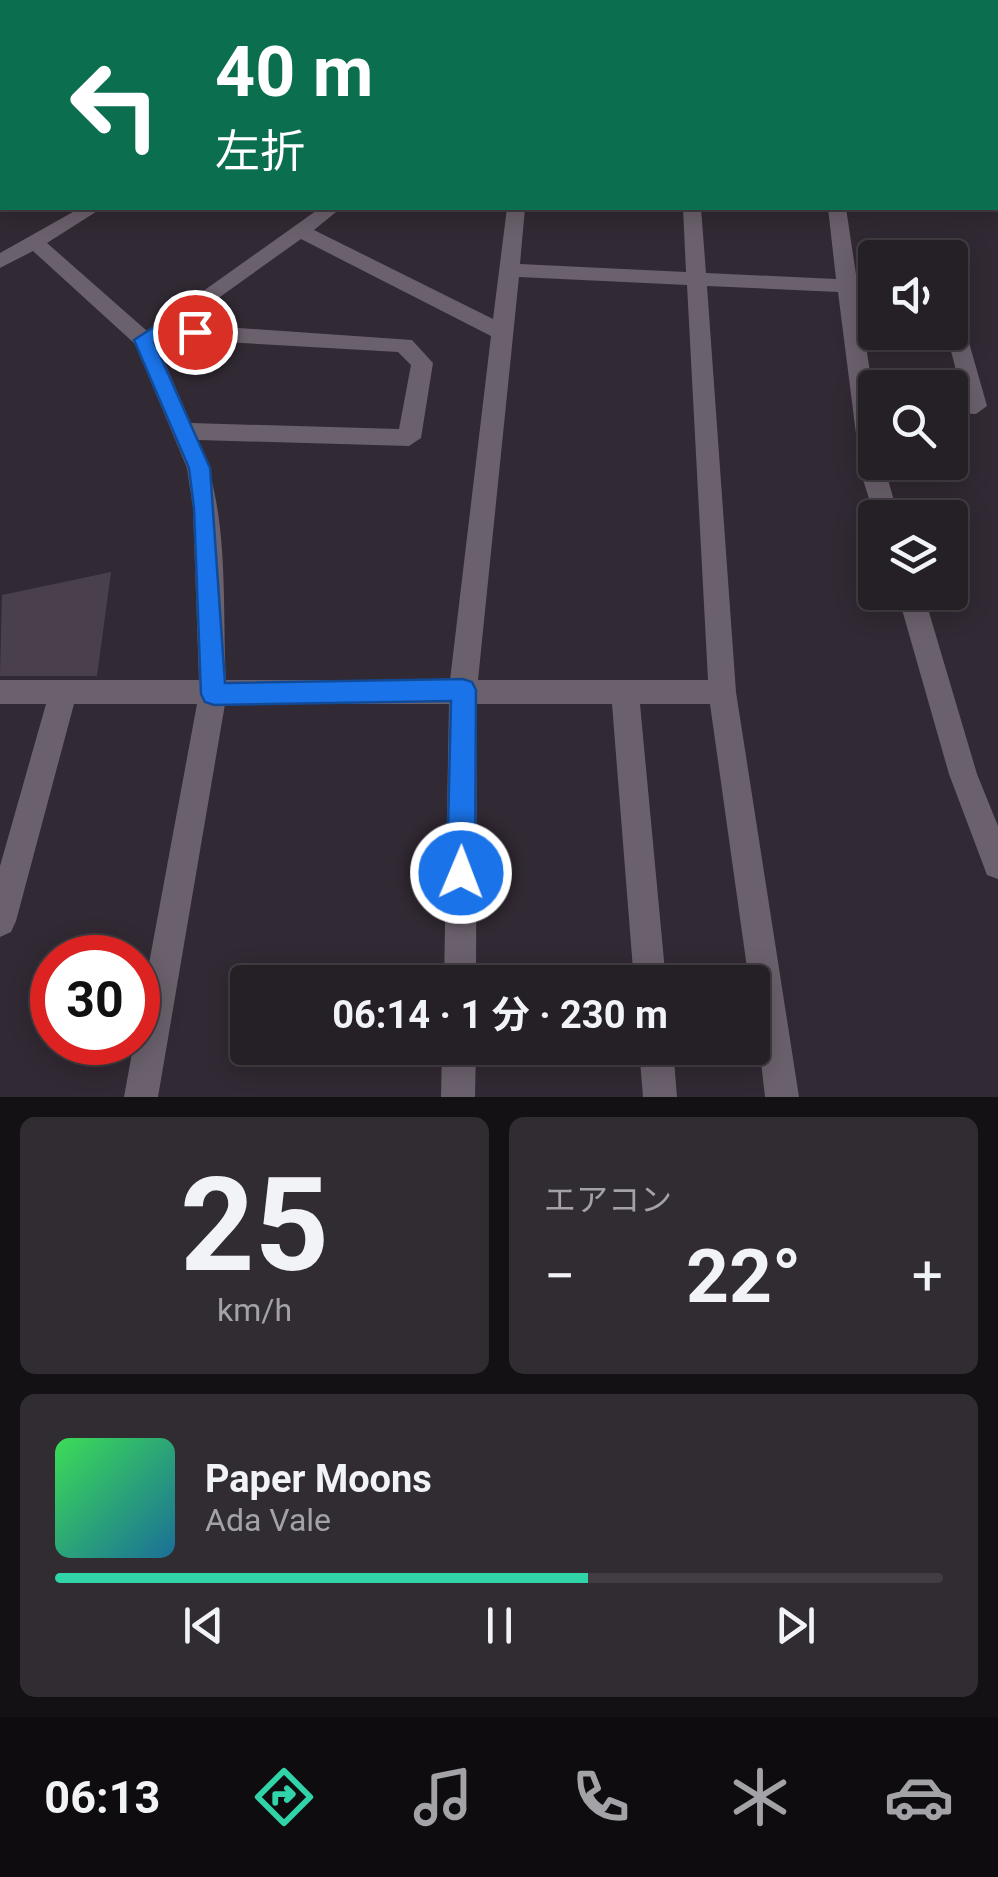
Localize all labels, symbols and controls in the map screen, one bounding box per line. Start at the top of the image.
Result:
text: 40 m [215,31,373,113]
icon: left [50,40,180,170]
text: 左折 [215,125,305,178]
map controls [858,240,968,610]
button: sound [858,240,968,350]
pin [153,290,238,375]
icon: arrive [168,305,223,360]
button: search [858,370,968,480]
button: layers [858,500,968,610]
position arrow [409,821,513,925]
speed limit sign: 30 [30,935,160,1065]
text: 06:14 · 1 分 · 230 m [332,993,668,1037]
text: 25 [180,1149,329,1302]
text: エアコン [544,1181,672,1219]
text: 22° [686,1232,801,1320]
text: − [544,1244,575,1308]
text: + [912,1244,943,1308]
text: km/h [217,1291,292,1329]
text: Paper Moons [205,1457,432,1501]
text: Ada Vale [205,1501,331,1539]
icon: previous [176,1598,231,1653]
icon: pause [472,1598,527,1653]
icon: next [768,1598,823,1653]
icon: directions [249,1762,319,1832]
icon: music [408,1762,478,1832]
icon: phone [566,1762,636,1832]
icon: climate [725,1762,795,1832]
icon: car [884,1762,954,1832]
text: 06:13 [44,1771,160,1824]

